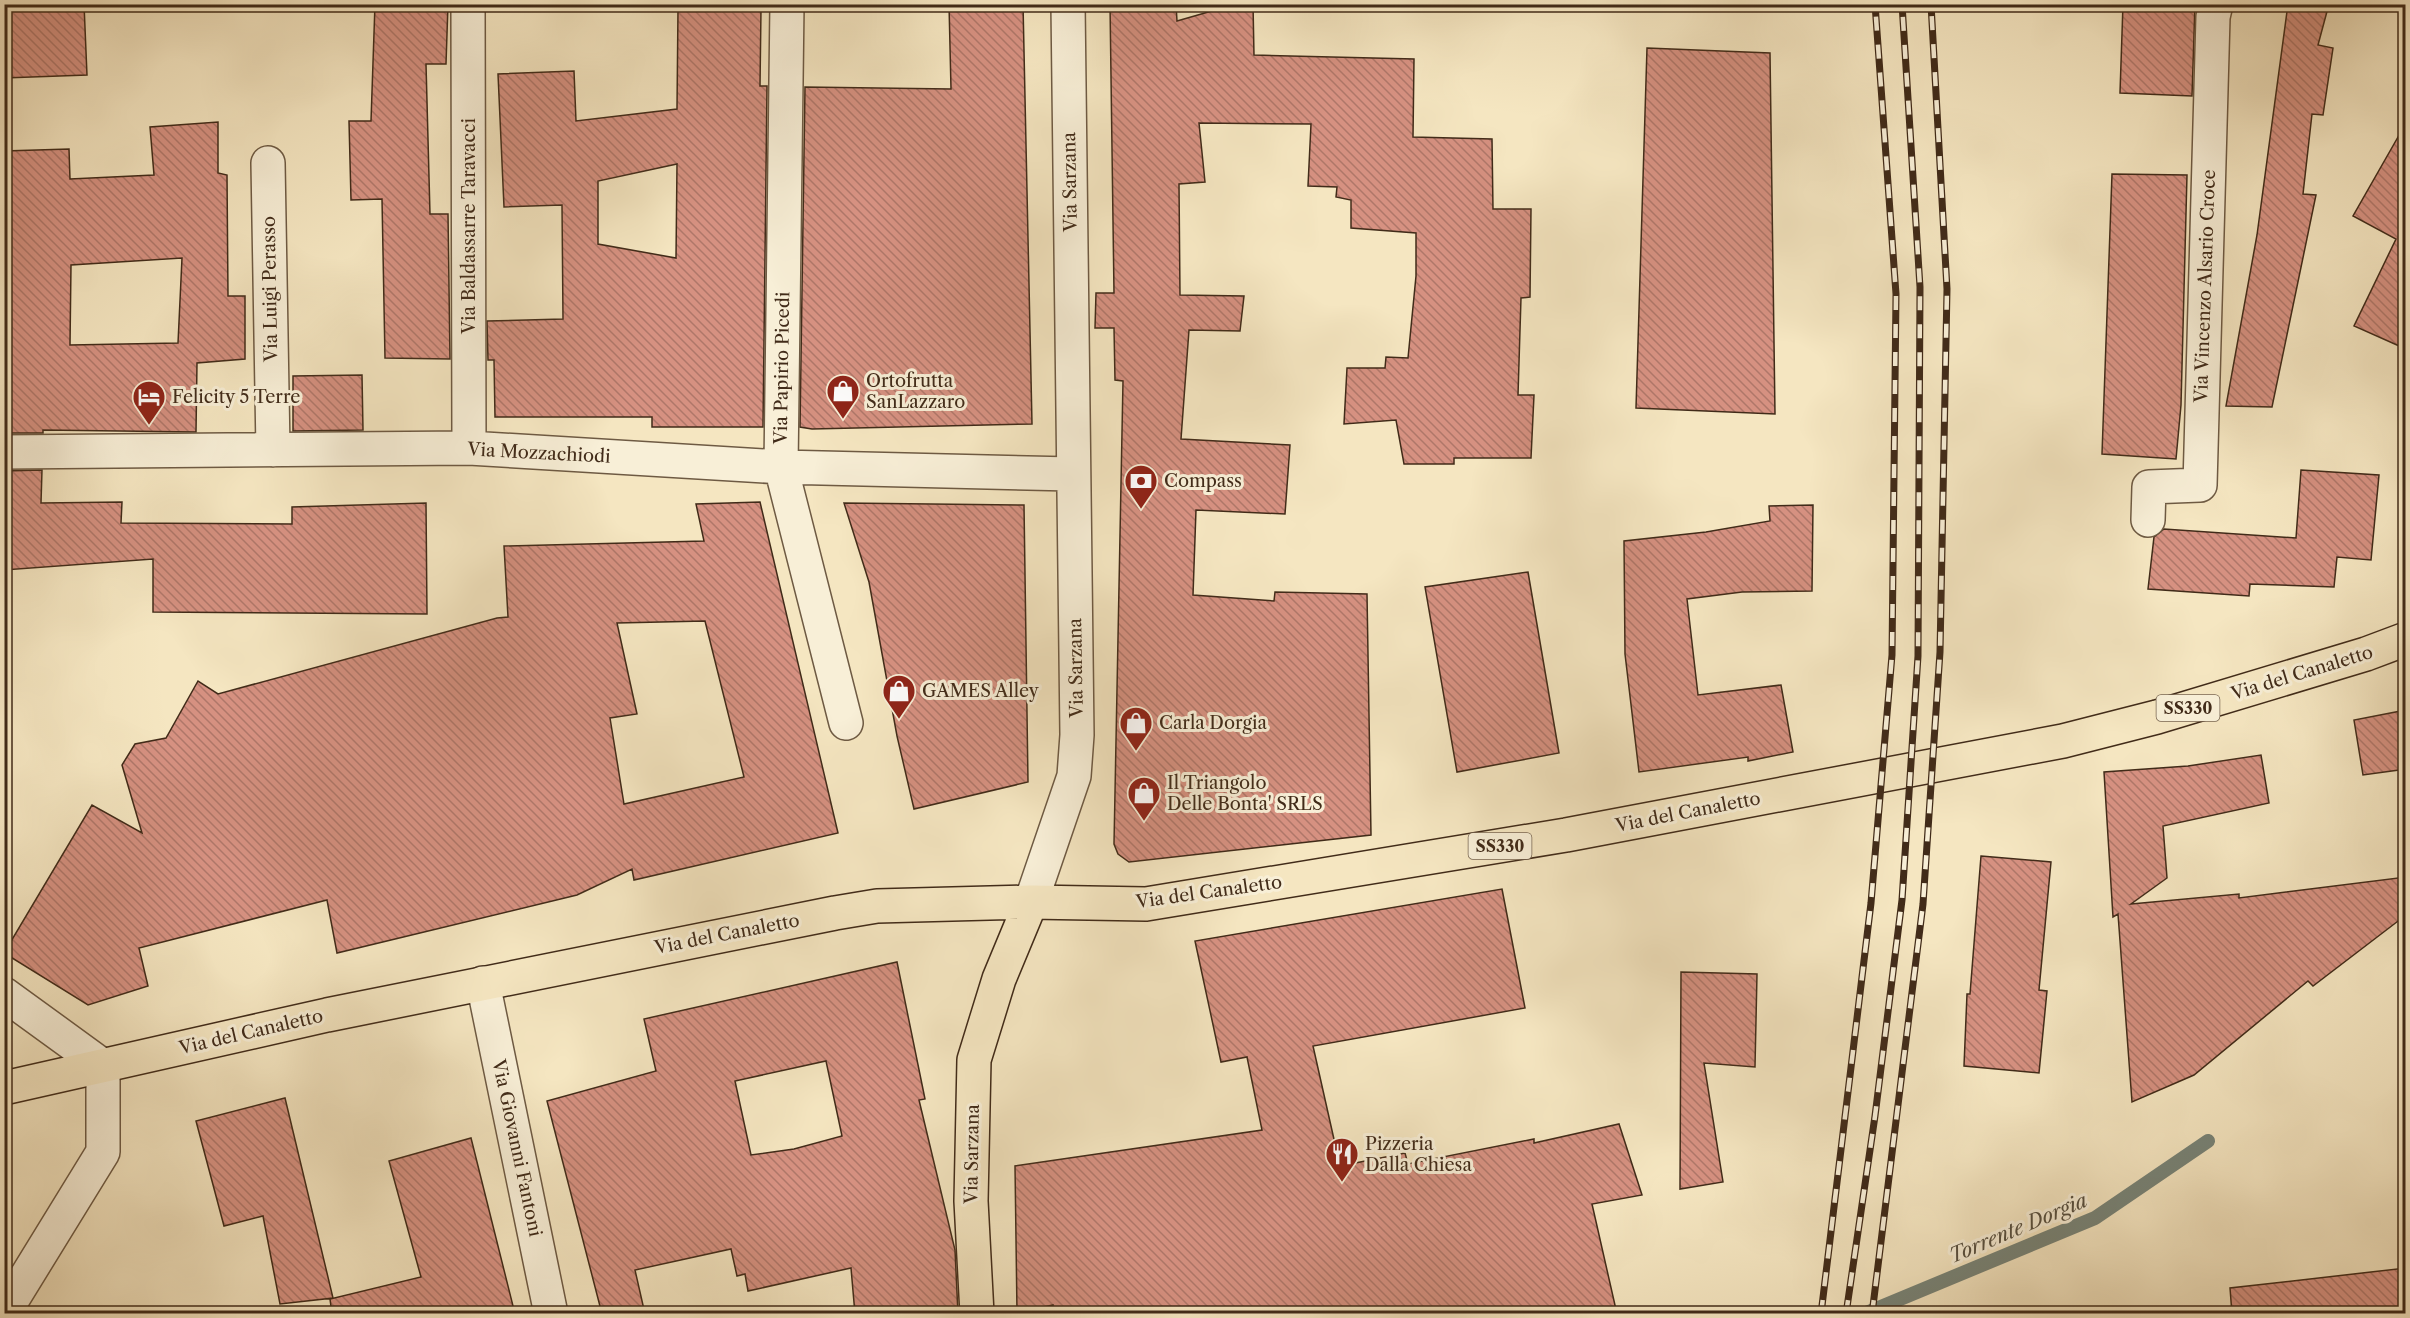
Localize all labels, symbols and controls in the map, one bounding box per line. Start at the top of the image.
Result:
street label: Via Baldassarre Taravacci [458,118,480,335]
street label: Via Sarzana [1058,131,1082,233]
street label: Via Vincenzo Alsario Croce [2190,169,2220,404]
street label: Via Luigi Perasso [258,216,282,363]
street label: Via Papirio Picedi [770,291,794,445]
place label: Ortofrutta SanLazzaro [866,370,965,413]
shop icon: Ortofrutta SanLazzaro [825,373,861,420]
hotel icon: Felicity 5 Terre [131,379,167,426]
place label: Felicity 5 Terre [172,386,300,408]
street label: Via Mozzachiodi [466,438,612,468]
bank icon: Compass [1123,463,1159,510]
place label: Compass [1164,470,1242,492]
street label: Via Sarzana [1064,617,1088,719]
street label: Via del Canaletto [2228,641,2376,705]
shop icon: GAMES Alley [881,673,917,720]
place label: GAMES Alley [922,680,1040,702]
road number: SS330 [2156,695,2220,721]
shop icon: Carla Dorgia [1118,705,1154,752]
place label: Carla Dorgia [1159,712,1267,734]
place label: Il Triangolo Delle Bonta' SRLS [1167,772,1323,815]
shop icon: Il Triangolo Delle Bonta' SRLS [1126,775,1162,822]
street label: Via del Canaletto [1613,787,1762,837]
road number: SS330 [1468,833,1532,859]
street label: Via del Canaletto [1134,871,1283,913]
street label: Via del Canaletto [652,909,801,959]
street label: Via del Canaletto [176,1005,325,1059]
street label: Via Giovanni Fantoni [487,1056,547,1239]
street label: Via Sarzana [960,1103,984,1205]
place label: Pizzeria Dalla Chiesa [1365,1133,1472,1176]
restaurant icon: Pizzeria Dalla Chiesa [1324,1136,1360,1183]
water label: Torrente Dorgia [1945,1188,2091,1268]

